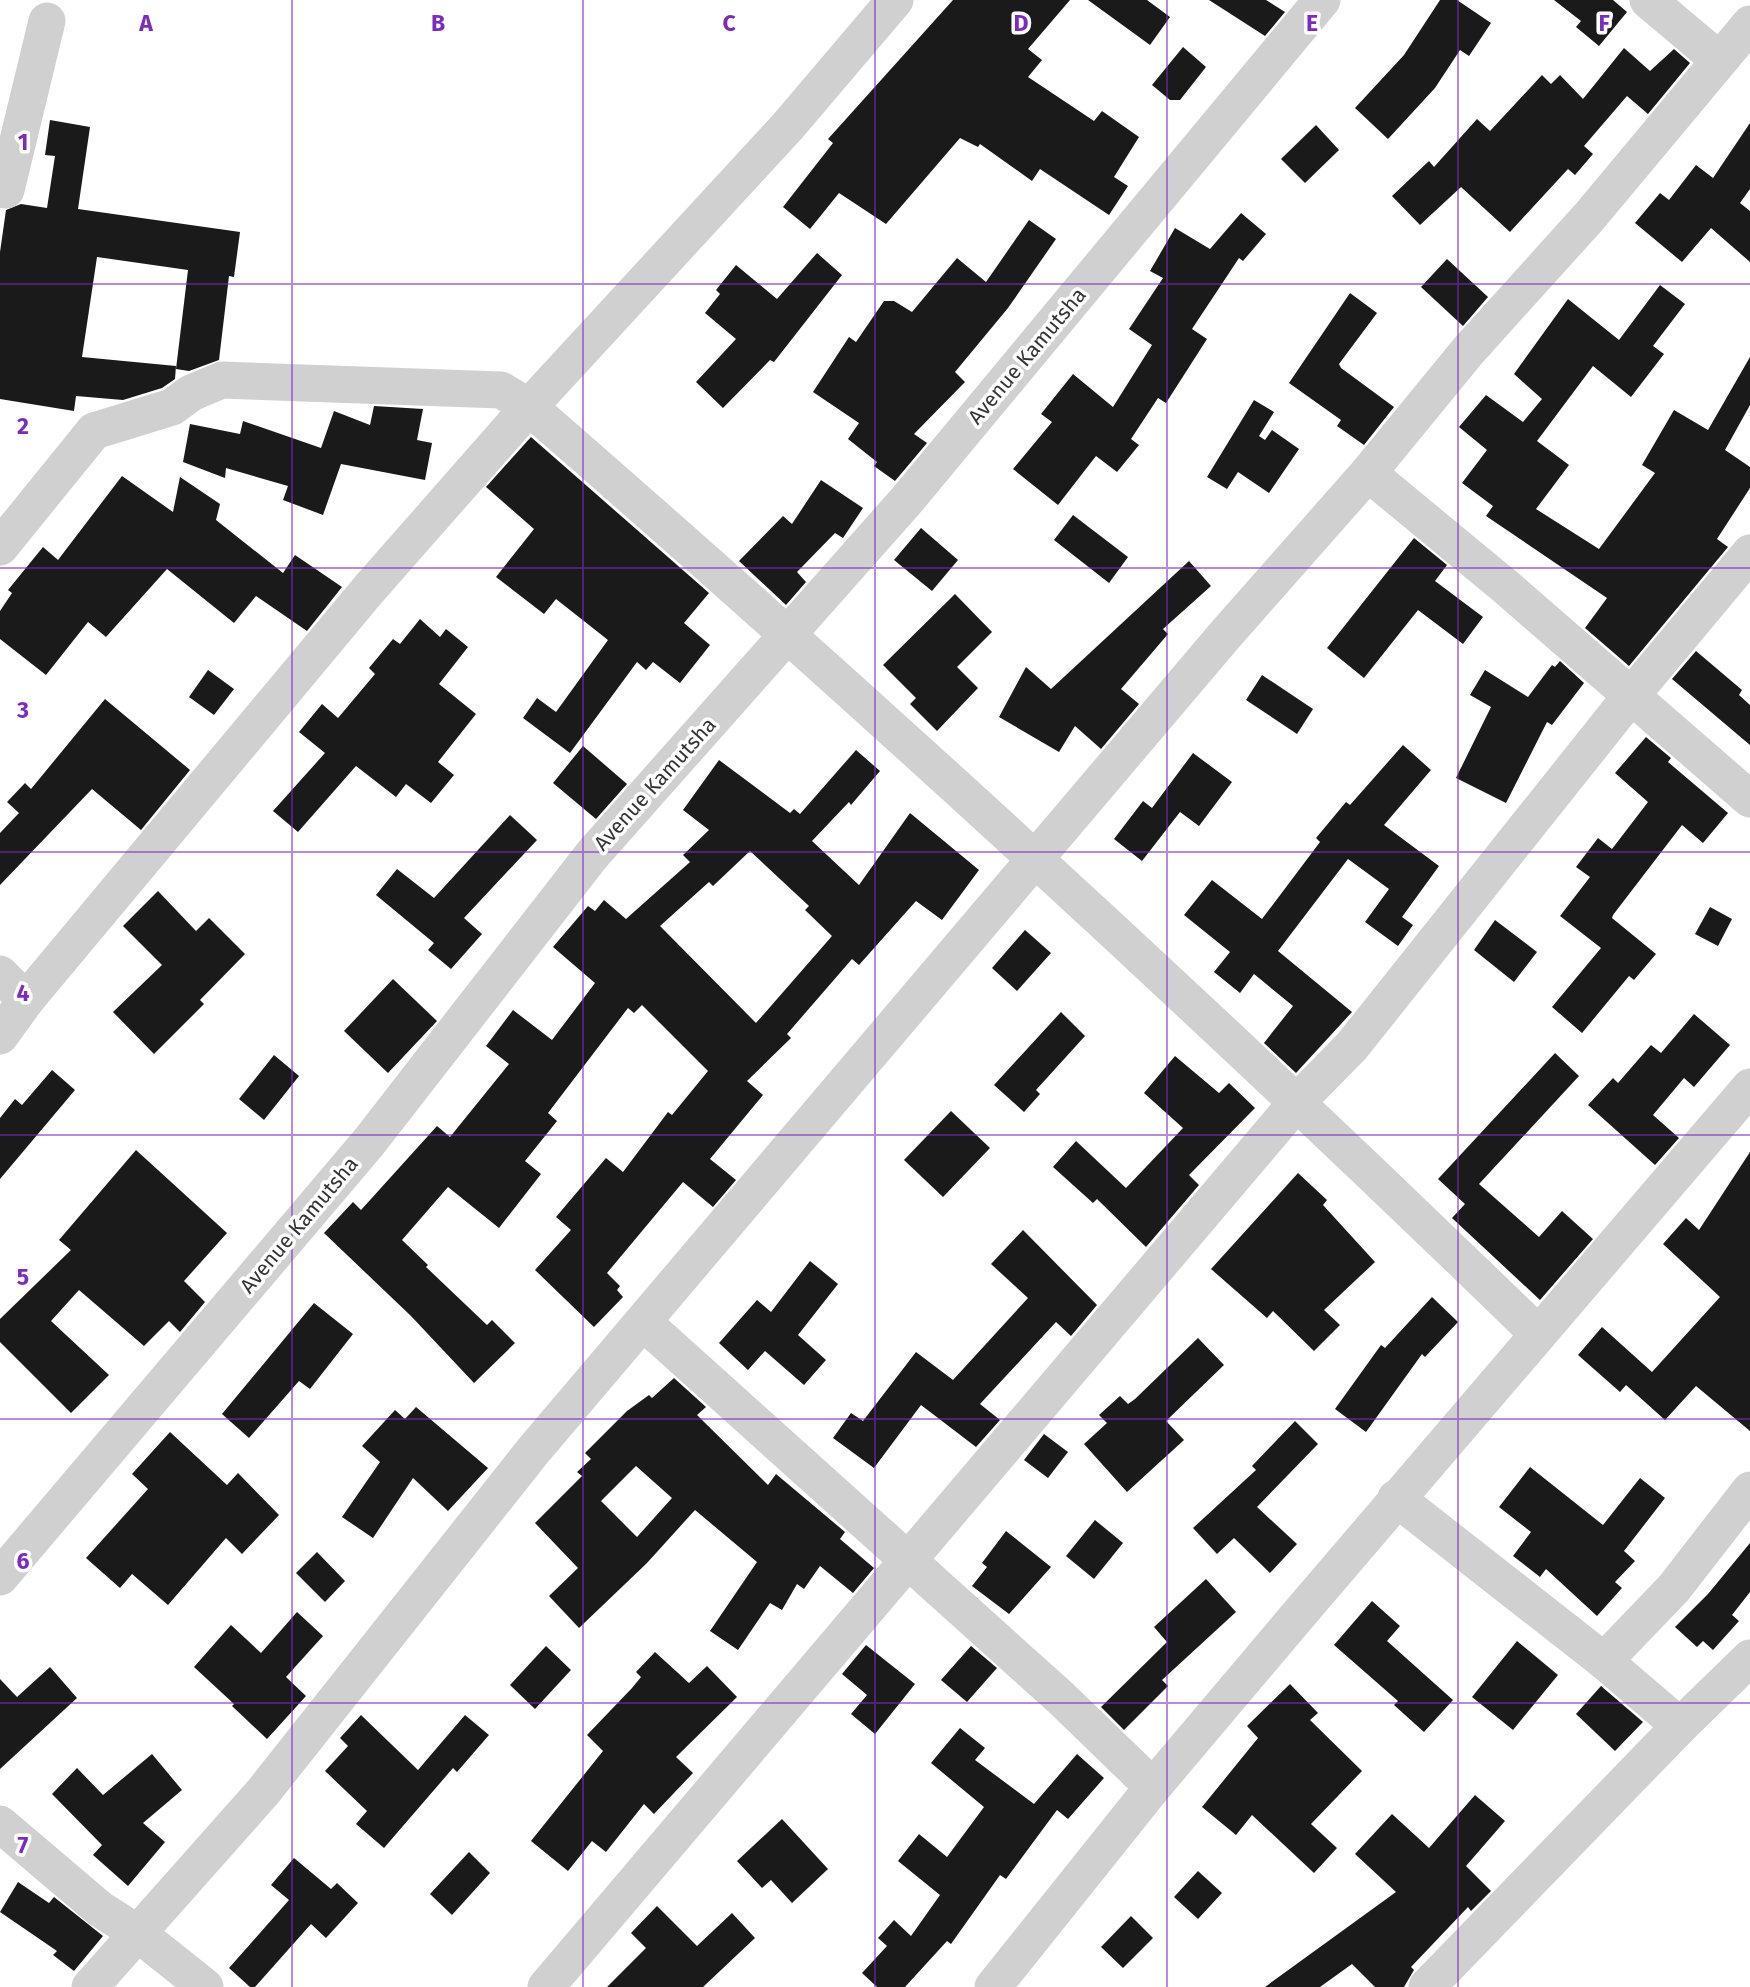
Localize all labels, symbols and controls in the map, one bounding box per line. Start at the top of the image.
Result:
text: A [138,9,153,37]
text: B [431,9,445,37]
text: C [722,9,736,37]
text: D [1014,9,1029,37]
text: E [1306,9,1318,37]
text: F [1598,9,1610,37]
text: 1 [18,128,28,156]
street label: Avenue Kamutsha [962,282,1092,430]
text: 2 [17,412,29,440]
text: 3 [16,696,29,724]
street label: Avenue Kamutsha [588,712,722,856]
text: 4 [17,979,30,1007]
street label: Avenue Kamutsha [234,1151,364,1299]
text: 5 [17,1263,29,1291]
text: 6 [17,1547,30,1575]
text: 7 [18,1831,29,1859]

